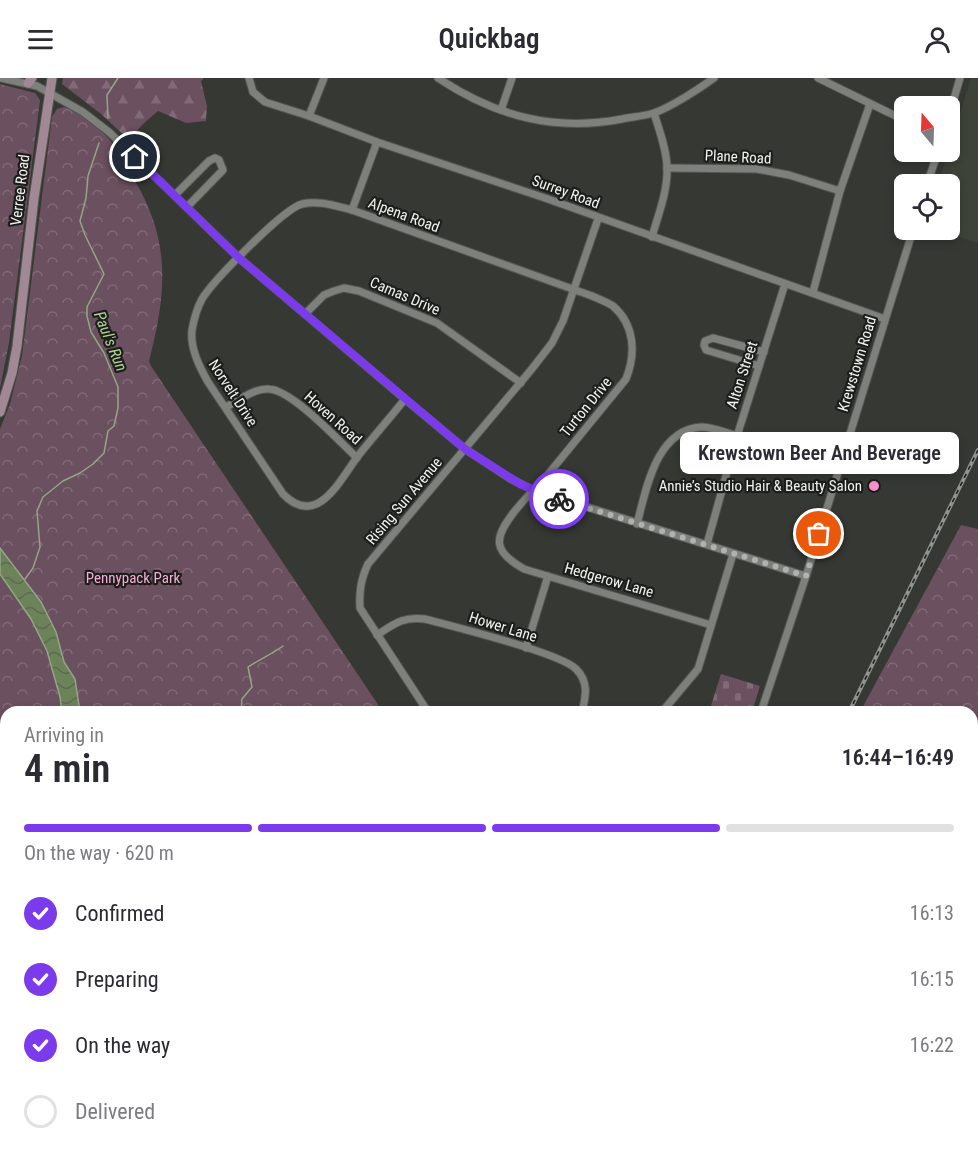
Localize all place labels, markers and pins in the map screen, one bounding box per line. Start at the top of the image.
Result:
pin [109,131,160,182]
callout: Krewstown Beer And Beverage [680,432,958,474]
place label: Annie’s Studio Hair & Beauty Salon [659,477,862,495]
marker: Annie’s Studio Hair & Beauty Salon [867,479,881,493]
pin [793,508,844,559]

